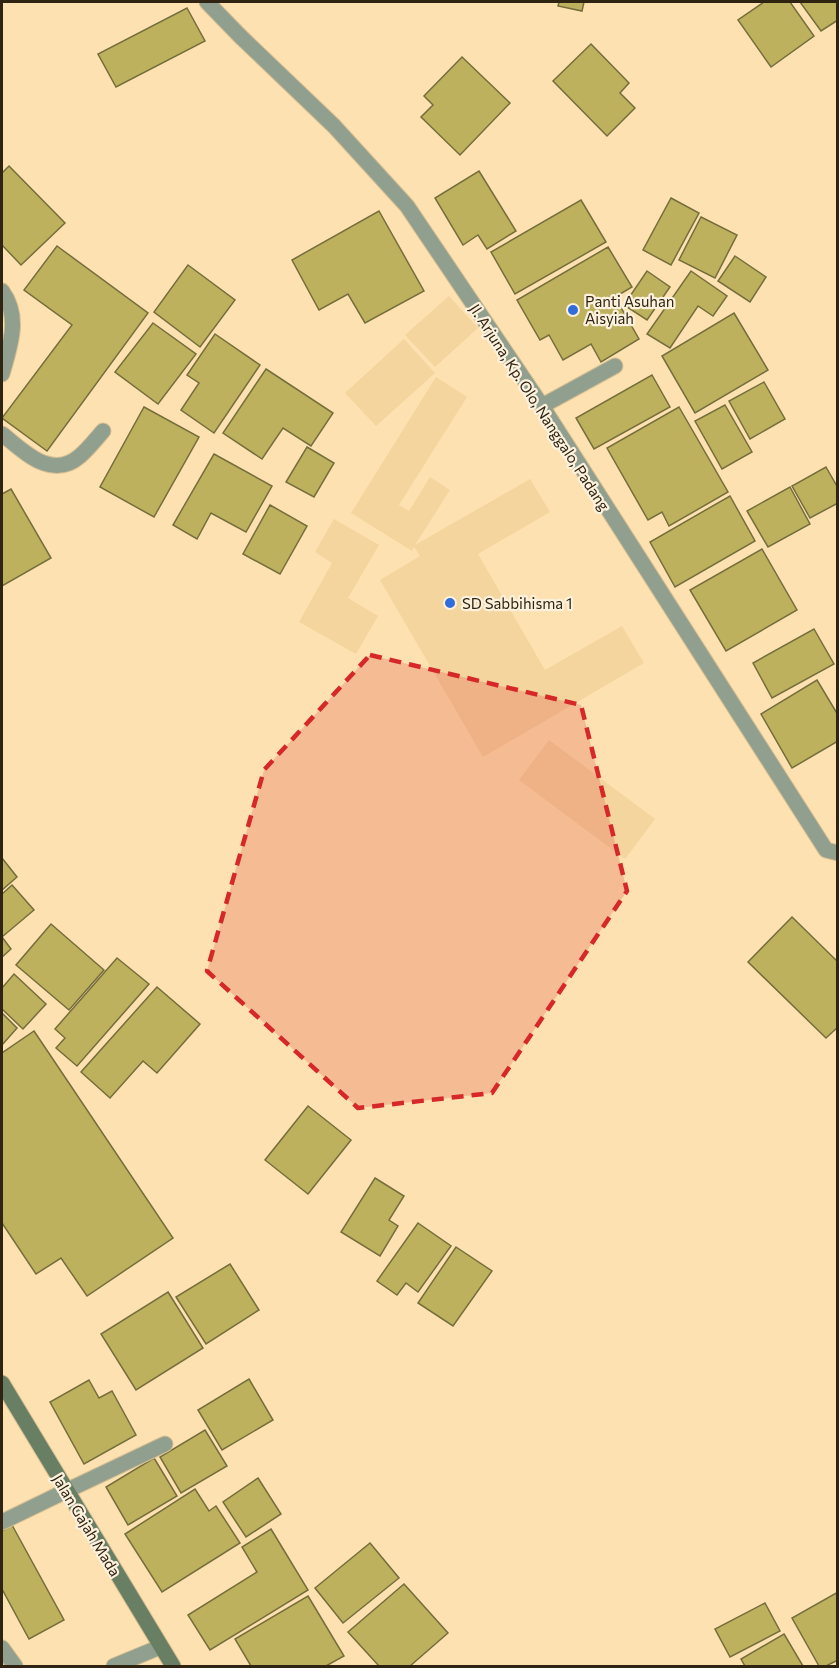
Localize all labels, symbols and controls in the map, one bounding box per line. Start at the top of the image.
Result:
place label: Panti Asuhan Aisyiah [585,292,674,327]
street label: Jl. Arjuna, Kp. Olo, Nanggalo, Padang [466,300,614,514]
marker: Panti Asuhan Aisyiah [566,303,580,317]
place label: SD Sabbihisma 1 [462,594,572,612]
marker: SD Sabbihisma 1 [443,596,457,610]
street label: Jalan Gajah Mada [49,1471,125,1579]

